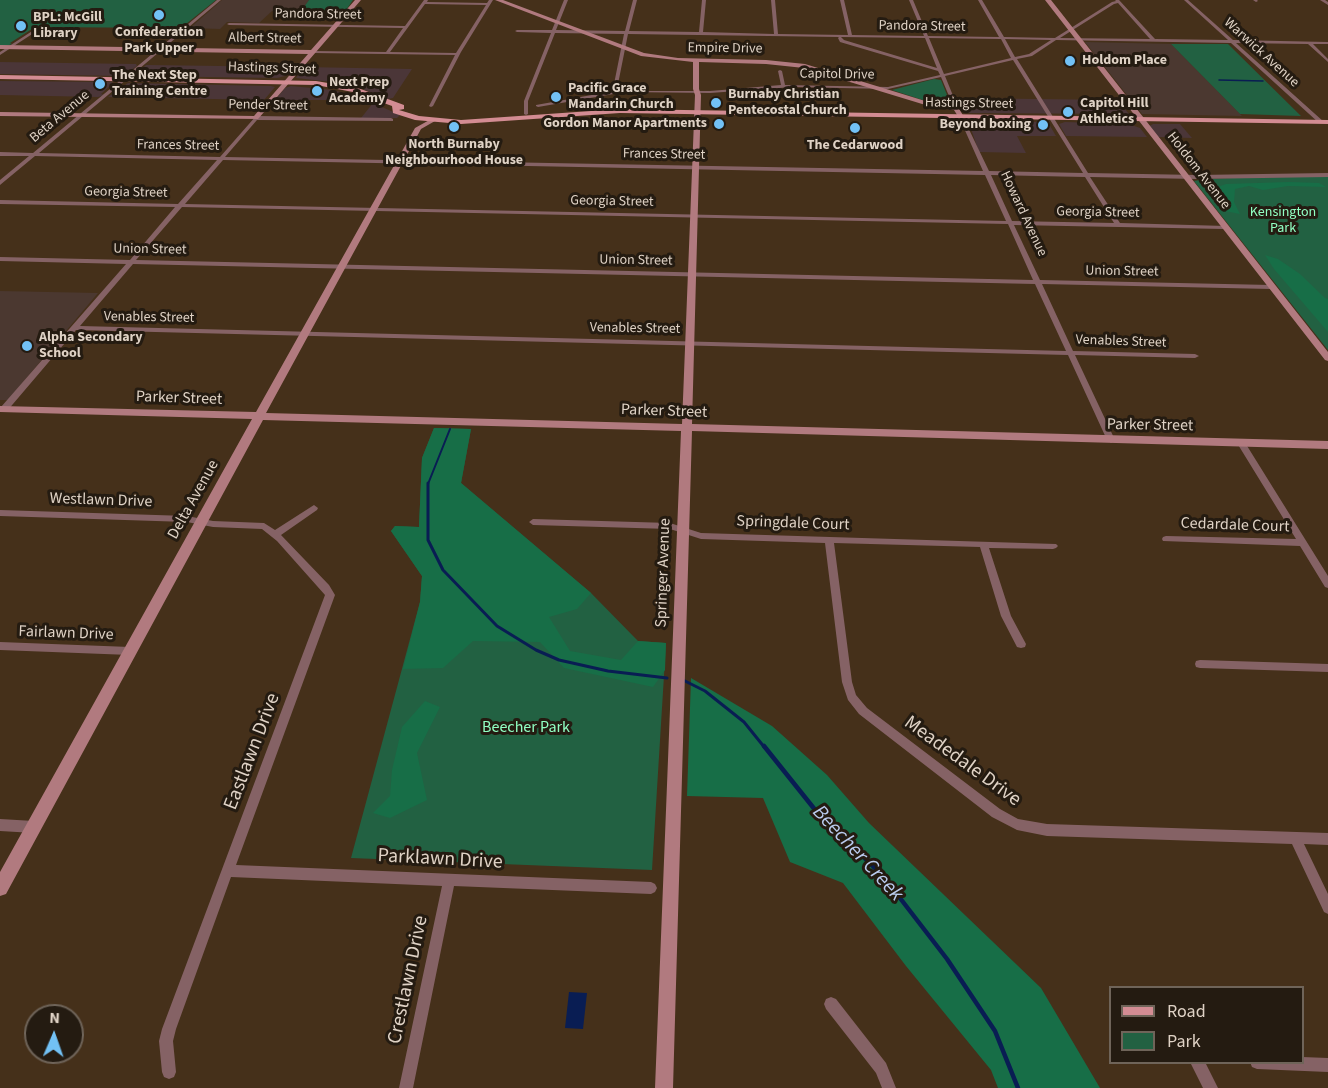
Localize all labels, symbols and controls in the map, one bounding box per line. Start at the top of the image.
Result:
street label: Pandora Street [274,6,362,24]
marker: Confederation Park Upper [152,8,166,22]
place label: BPL: McGill Library [33,10,102,42]
street label: Warwick Avenue [1220,15,1302,91]
street label: Pandora Street [878,18,966,36]
marker: BPL: McGill Library [14,19,28,33]
place label: Confederation Park Upper [115,25,203,57]
street label: Albert Street [228,30,302,48]
street label: Empire Drive [687,40,763,58]
place label: Holdom Place [1082,53,1167,69]
marker: Holdom Place [1063,54,1077,68]
street label: Hastings Street [228,59,316,79]
street label: Capitol Drive [799,66,875,84]
place label: The Next Step Training Centre [112,68,207,100]
place label: Next Prep Academy [329,75,389,108]
marker: The Next Step Training Centre [93,77,107,91]
place label: Pacific Grace Mandarin Church [568,81,674,114]
marker: Next Prep Academy [310,84,324,98]
street label: Beta Avenue [27,87,93,147]
place label: Burnaby Christian Pentecostal Church [728,87,847,120]
marker: Pacific Grace Mandarin Church [549,90,563,104]
street label: Hastings Street [925,95,1013,113]
marker: Burnaby Christian Pentecostal Church [709,96,723,110]
place label: Capitol Hill Athletics [1080,96,1148,128]
street label: Pender Street [228,97,308,115]
marker: Capitol Hill Athletics [1061,105,1075,119]
place label: Gordon Manor Apartments [543,116,707,132]
marker: Gordon Manor Apartments [712,117,726,131]
place label: Beyond boxing [940,117,1031,133]
marker: Beyond boxing [1036,118,1050,132]
marker: North Burnaby Neighbourhood House [447,120,461,134]
marker: The Cedarwood [848,121,862,135]
street label: Holdom Avenue [1163,129,1233,213]
street label: Frances Street [137,137,219,155]
place label: North Burnaby Neighbourhood House [385,137,523,170]
place label: The Cedarwood [807,138,903,154]
street label: Frances Street [623,146,705,164]
street label: Howard Avenue [996,169,1050,259]
street label: Georgia Street [84,184,168,202]
street label: Georgia Street [570,193,654,211]
street label: Georgia Street [1056,204,1140,222]
park label: Kensington Park [1250,205,1316,238]
street label: Union Street [113,241,187,259]
street label: Union Street [599,252,673,270]
street label: Union Street [1085,263,1159,281]
street label: Venables Street [104,309,194,327]
street label: Venables Street [590,320,680,338]
place label: Alpha Secondary School [39,330,143,362]
street label: Venables Street [1075,332,1167,352]
marker: Alpha Secondary School [20,339,34,353]
street label: Parker Street [135,388,223,410]
street label: Parker Street [620,401,708,423]
street label: Parker Street [1107,416,1193,436]
street label: Delta Avenue [164,457,224,543]
street label: Westlawn Drive [49,490,153,512]
street label: Springdale Court [736,512,850,536]
street label: Cedardale Court [1180,515,1290,537]
street label: Springer Avenue [652,518,676,628]
street label: Fairlawn Drive [18,623,114,645]
street label: Eastlawn Drive [220,690,286,814]
street label: Meadedale Drive [899,711,1025,813]
park label: Beecher Park [482,718,570,738]
water label: Beecher Creek [806,801,908,907]
street label: Parklawn Drive [377,845,503,875]
street label: Crestlawn Drive [384,914,434,1046]
legend [1109,986,1304,1064]
text: Road [1167,999,1206,1024]
north arrow [24,1004,84,1064]
text: N [49,1007,60,1029]
text: Park [1167,1029,1201,1054]

